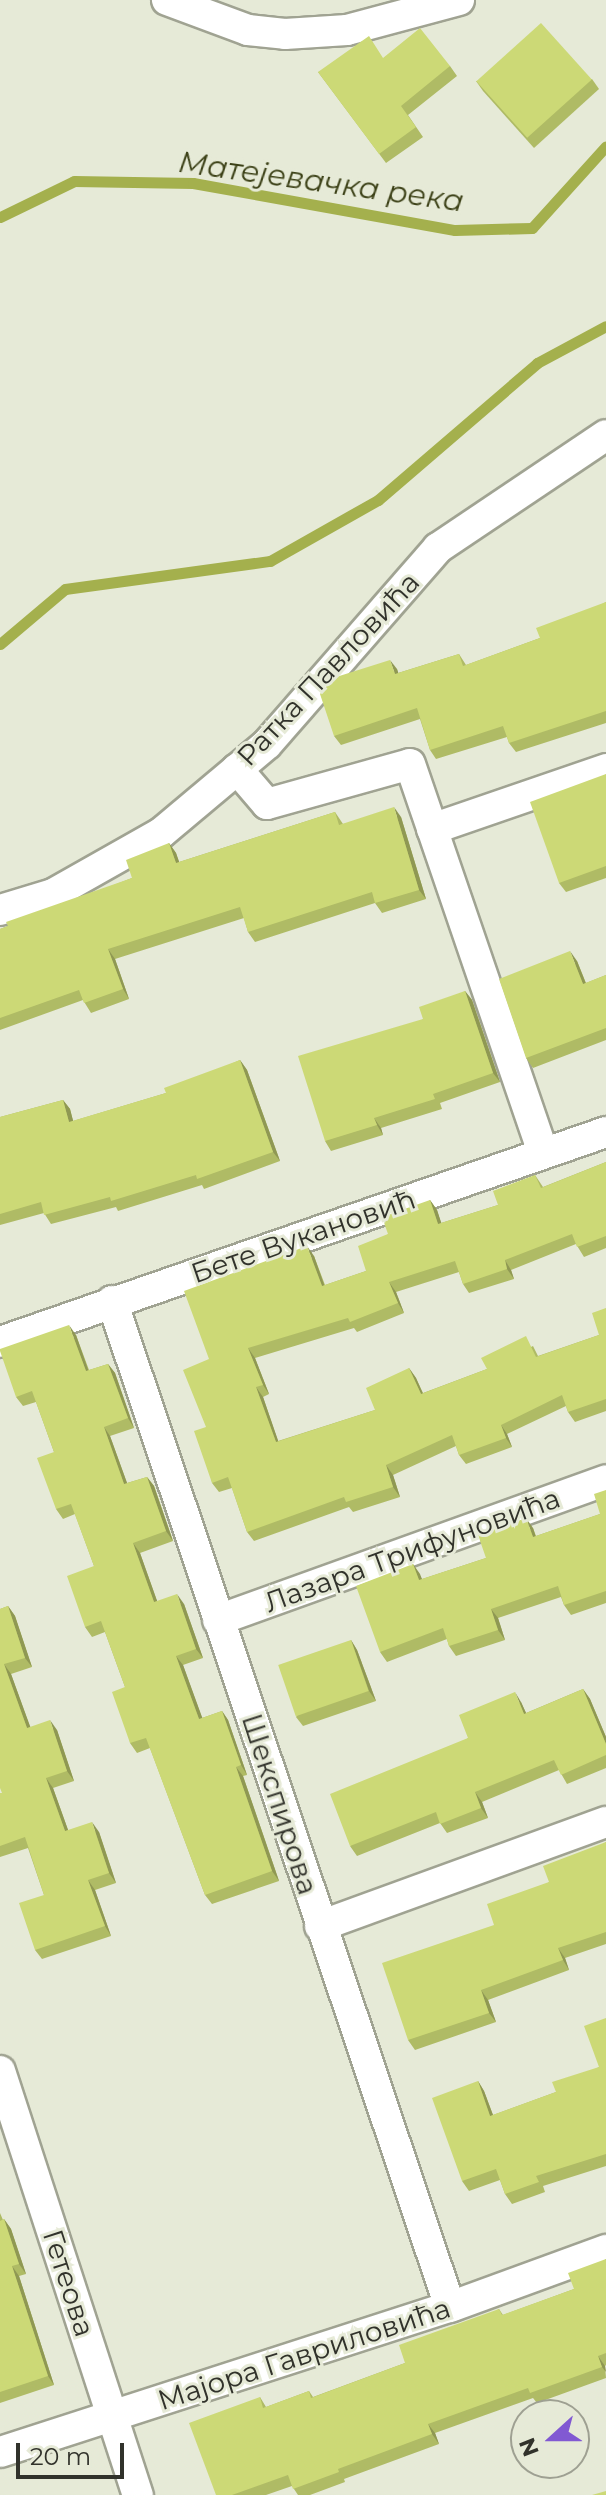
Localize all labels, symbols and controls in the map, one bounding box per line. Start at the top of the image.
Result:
water label: Матејевачка река [176,144,466,220]
street label: Ратка Павловића [230,565,426,773]
street label: Бете Вукановић [186,1182,420,1290]
street label: Лазара Трифуновића [260,1481,564,1619]
street label: Шекспирова [235,1709,325,1899]
street label: Гетеова [36,2225,102,2341]
street label: Мајора Гавриловића [154,2291,454,2417]
north arrow [510,2399,590,2479]
scale bar [20,2427,128,2477]
text: N [513,2434,545,2460]
text: 20 m [30,2442,91,2471]

